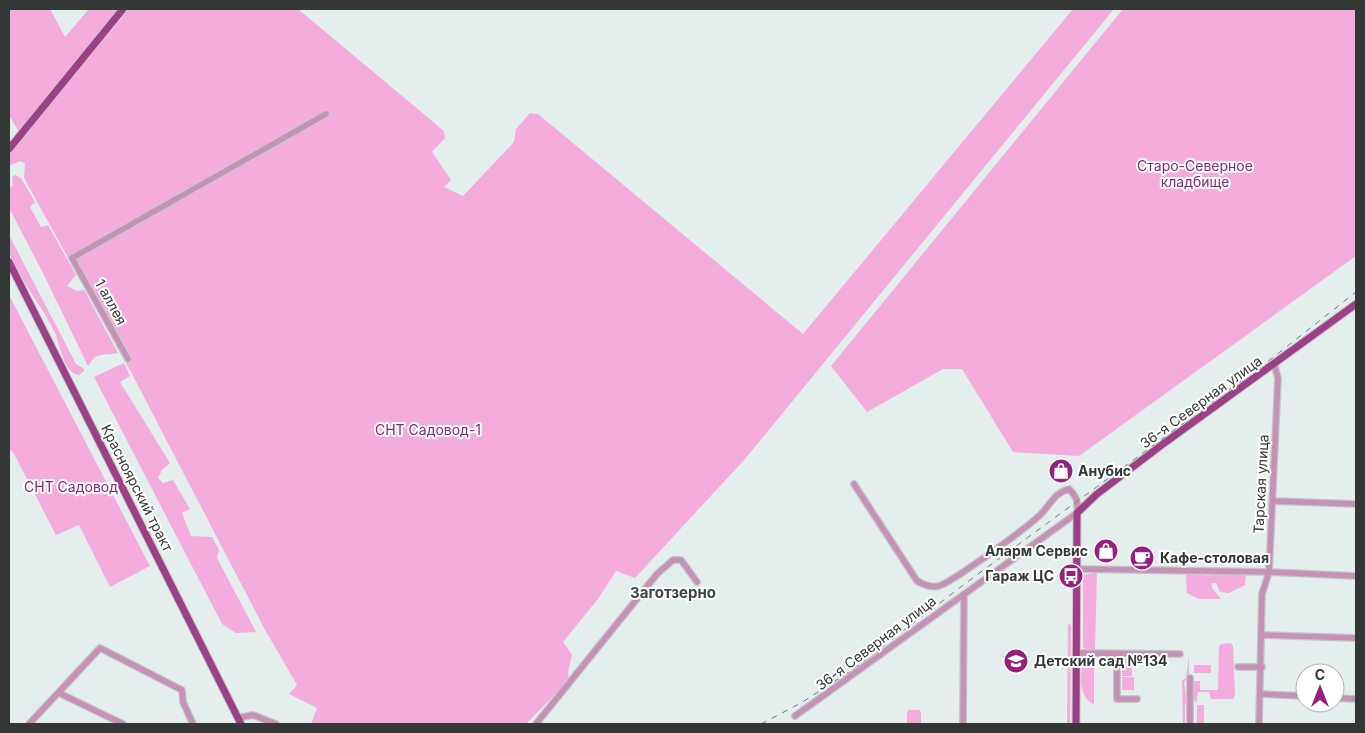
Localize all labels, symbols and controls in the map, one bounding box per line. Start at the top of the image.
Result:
park label: Старо-Северное кладбище [1137,157,1253,190]
street label: 1 аллея [92,276,131,328]
street label: 36-я Северная улица [1137,352,1265,451]
street label: Красноярский тракт [98,421,177,555]
park label: СНТ Садовод-1 [375,421,481,438]
street label: Тарская улица [1249,434,1272,534]
shop icon: Анубис [1048,458,1074,484]
place label: Анубис [1078,462,1131,479]
park label: СНТ Садовод [24,478,118,495]
shop icon: Аларм Сервис [1093,538,1119,564]
place label: Аларм Сервис [985,542,1088,559]
cafe icon: Кафе-столовая [1129,545,1155,571]
place label: Кафе-столовая [1160,549,1269,566]
bus stop icon: Гараж ЦС [1058,563,1084,589]
place label: Гараж ЦС [985,567,1054,584]
district label: Заготзерно [630,583,716,602]
street label: 36-я Северная улица [812,592,939,693]
school or university icon: Детский сад №134 [1003,648,1029,674]
place label: Детский сад №134 [1034,652,1168,669]
north arrow [1295,663,1345,713]
text: С [1315,666,1325,683]

